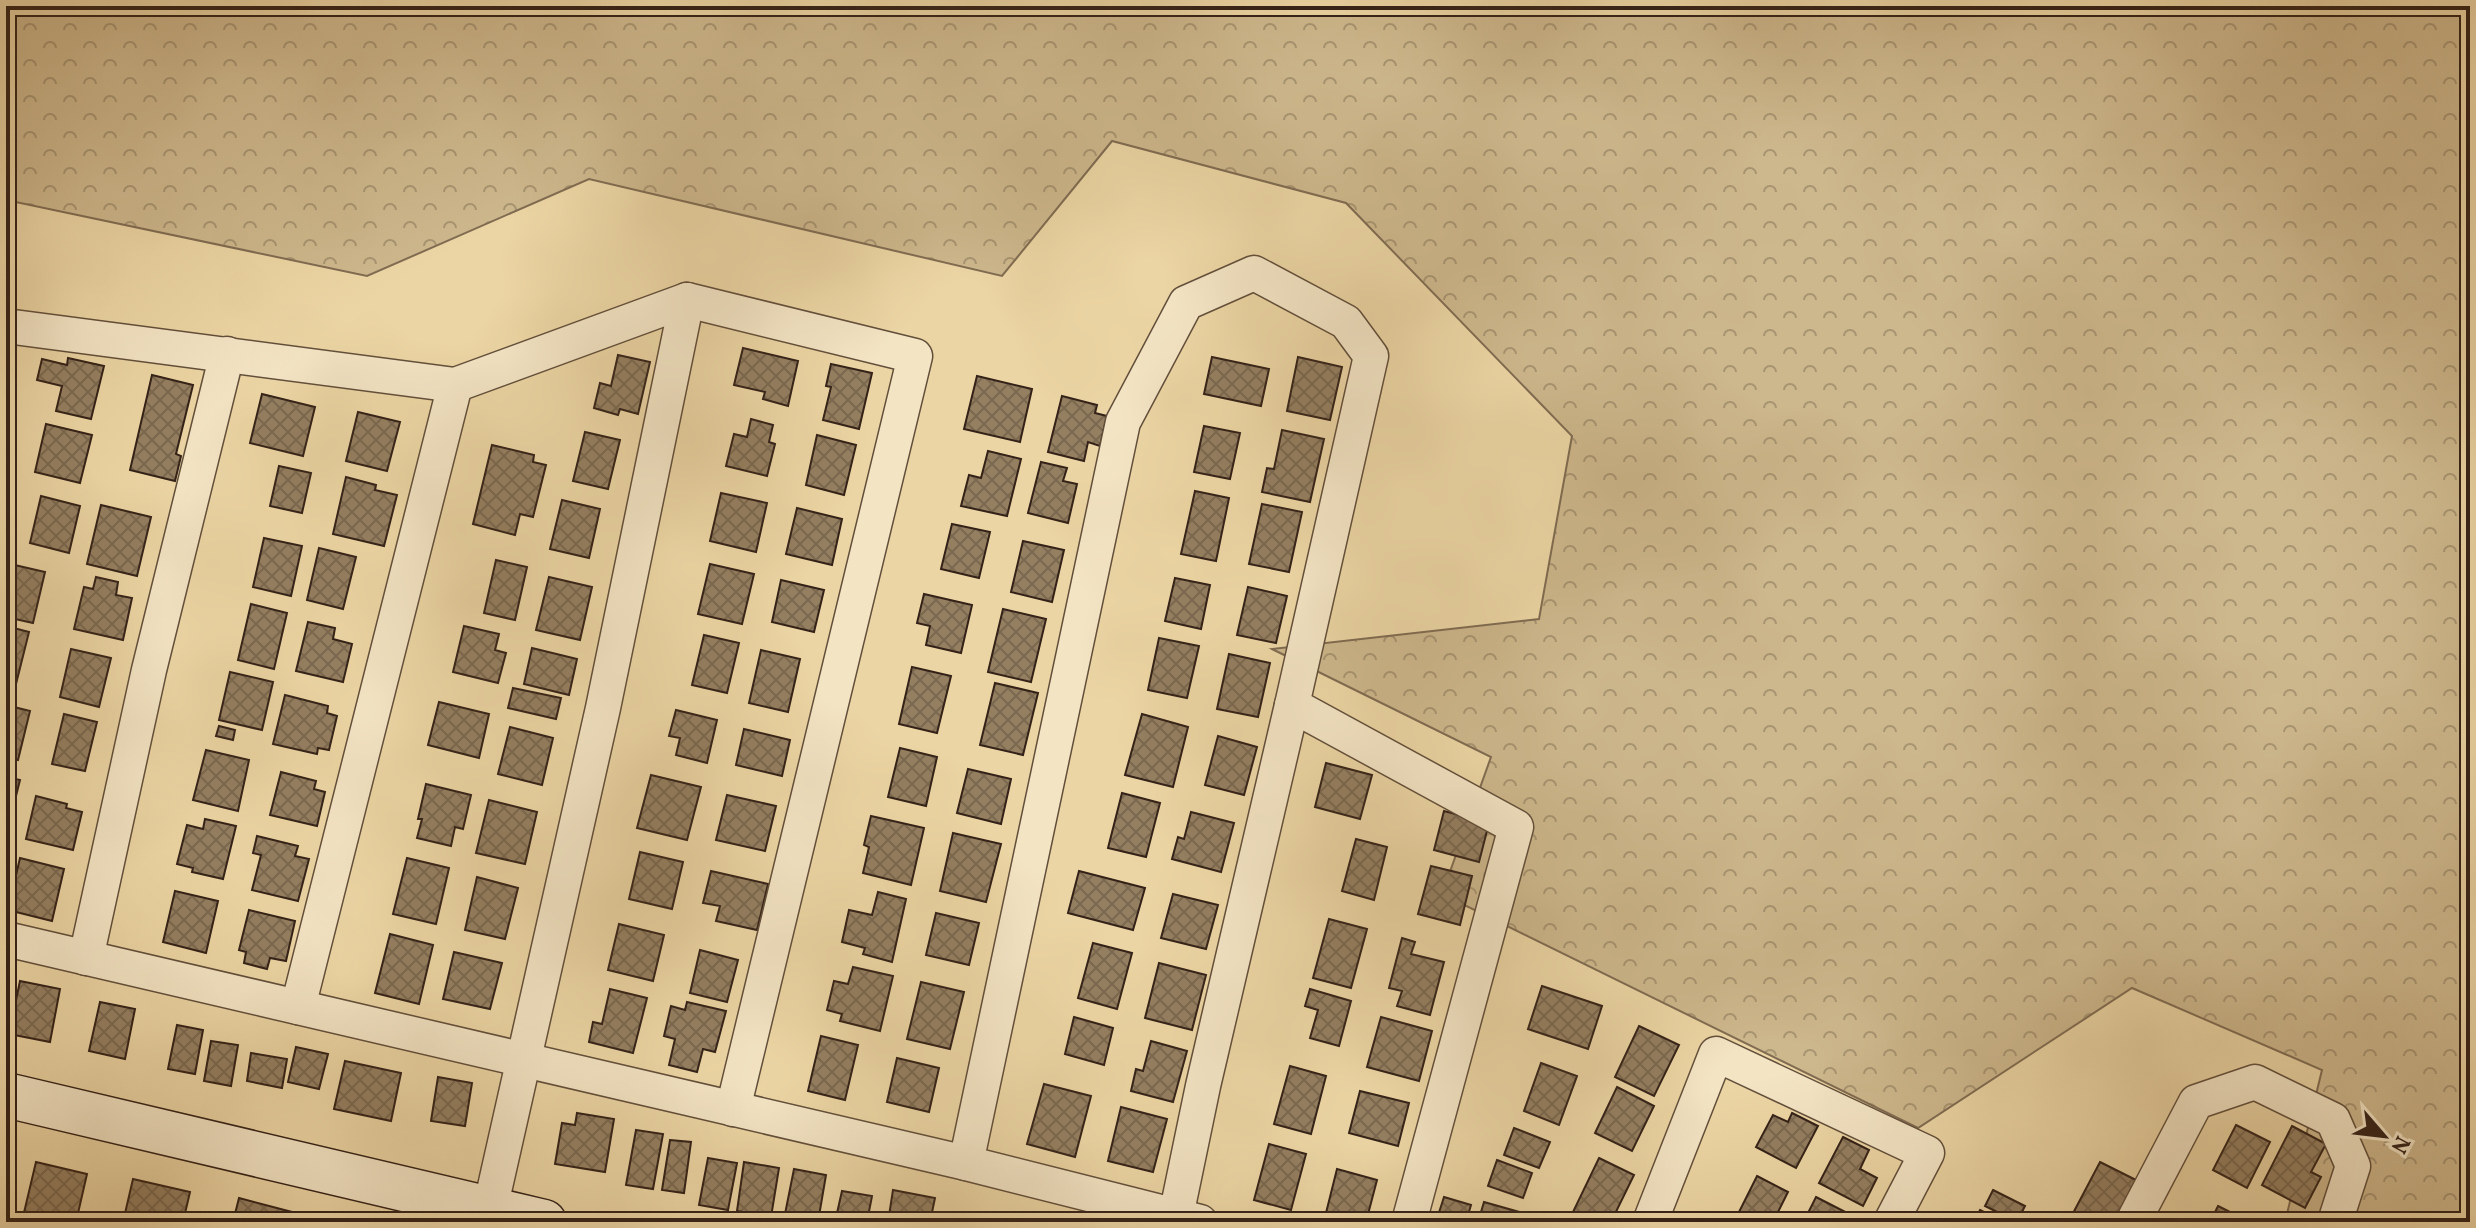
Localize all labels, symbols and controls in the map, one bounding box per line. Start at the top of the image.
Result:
north arrow [2344,1096,2424,1176]
text: N [2382,1130,2417,1159]

